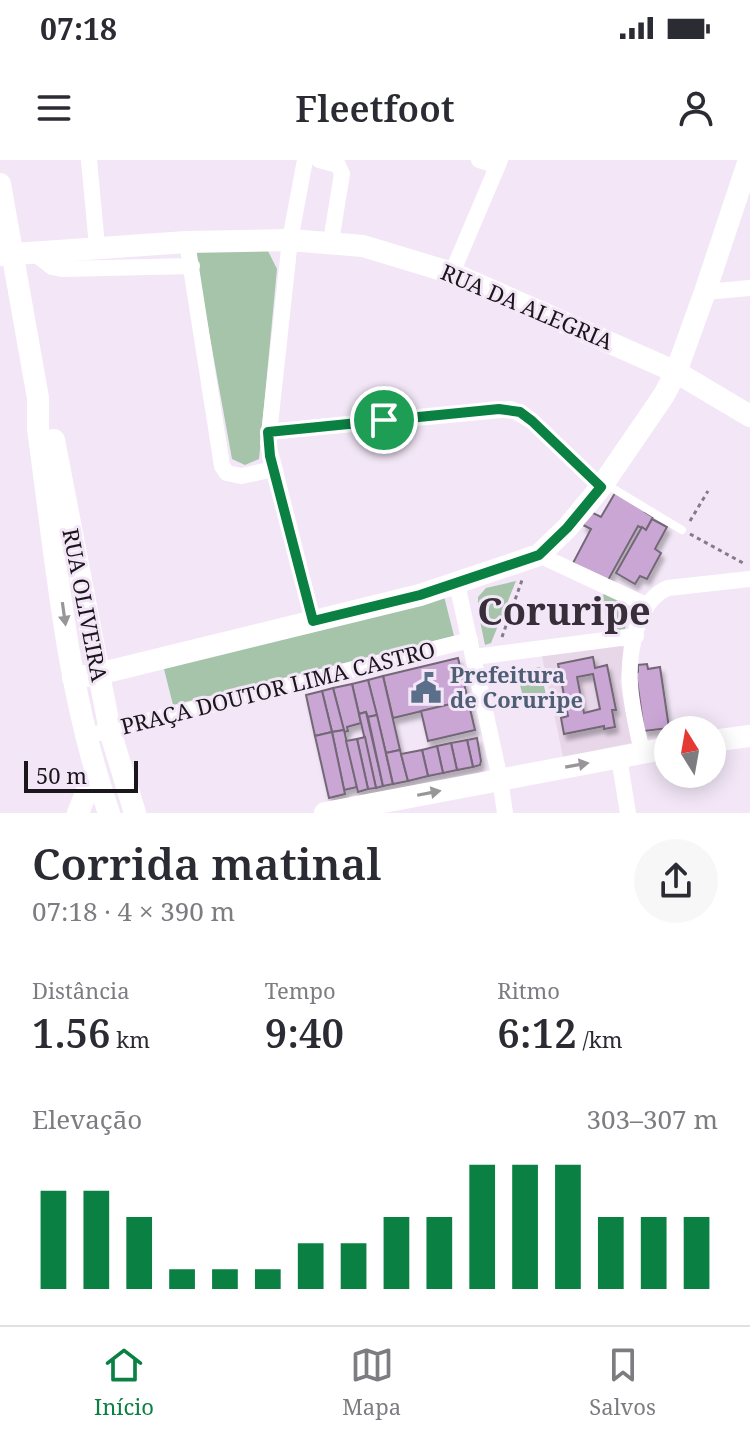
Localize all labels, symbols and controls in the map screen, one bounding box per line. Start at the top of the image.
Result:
text: 07:18 [40,8,117,49]
text: Fleetfoot [295,84,455,133]
icon: menu [32,86,76,130]
icon: person [674,86,718,130]
street label: RUA DA ALEGRIA [437,256,618,356]
pin [350,386,418,454]
icon: arrive [362,398,406,442]
street label: RUA OLIVEIRA [56,526,116,684]
district label: Coruripe [477,584,651,636]
one-way arrow [58,602,71,627]
street label: PRAÇA DOUTOR LIMA CASTRO [117,633,438,741]
place label: Prefeitura de Coruripe [450,659,583,714]
public building icon: Prefeitura de Coruripe [409,671,443,705]
north arrow [654,716,726,788]
map controls [654,716,726,788]
scale bar [24,757,138,793]
one-way arrow [565,759,590,771]
text: 50 m [36,760,87,790]
one-way arrow [417,786,442,799]
text: Corrida matinal [32,833,381,893]
button: share [634,839,718,923]
text: 07:18 · 4 × 390 m [32,893,235,929]
text: Distância [32,975,130,1005]
text: Tempo [265,975,336,1005]
text: Ritmo [497,975,560,1005]
text: 1.56 [32,1005,111,1060]
text: 9:40 [265,1005,344,1060]
text: 6:12 [497,1005,577,1060]
text: km [111,1024,150,1054]
text: /km [577,1024,623,1054]
text: Elevação [32,1101,142,1137]
text: 303–307 m [586,1101,718,1137]
tab: Início [94,1343,154,1421]
tab: Mapa [342,1343,401,1421]
tab: Salvos [589,1343,656,1421]

